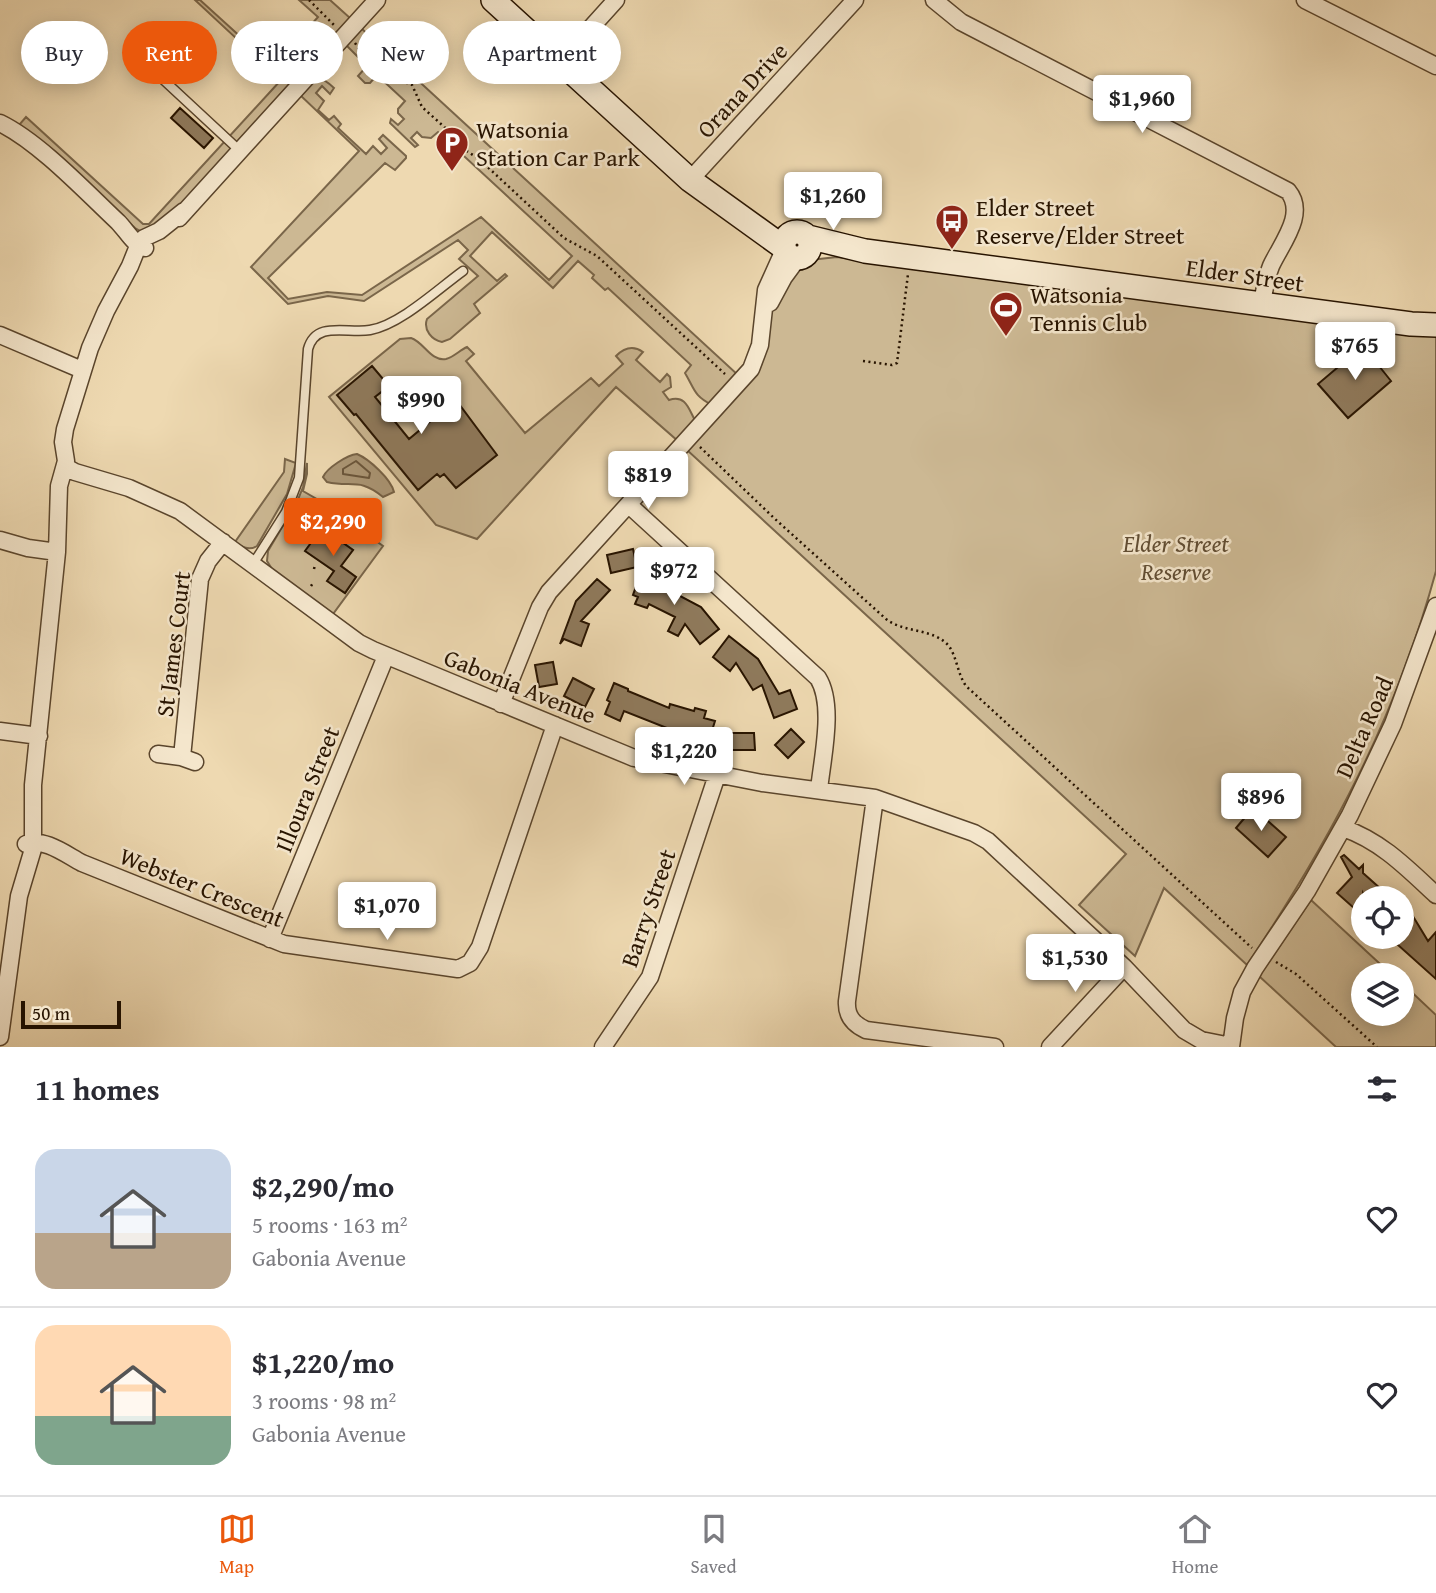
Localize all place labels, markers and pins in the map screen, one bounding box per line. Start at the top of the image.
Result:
pin: $1,960 [1085,76,1199,135]
place label: Watsonia Station Car Park [476,112,640,175]
parking icon: Watsonia Station Car Park [433,124,471,173]
pin: $1,260 [776,173,890,232]
place label: Elder Street Reserve/Elder Street [976,190,1185,253]
bus stop icon: Elder Street Reserve/Elder Street [933,202,971,251]
place label: Watsonia Tennis Club [1030,277,1147,340]
sports icon: Watsonia Tennis Club [987,289,1025,338]
pin: $765 [1314,322,1396,382]
pin: $990 [380,376,462,436]
pin: $819 [607,452,689,511]
pin: $2,290 [276,498,390,558]
pin: $972 [633,548,715,607]
pin: $1,220 [627,728,741,787]
pin: $896 [1220,774,1302,833]
pin: $1,070 [330,883,444,942]
pin: $1,530 [1018,934,1132,994]

